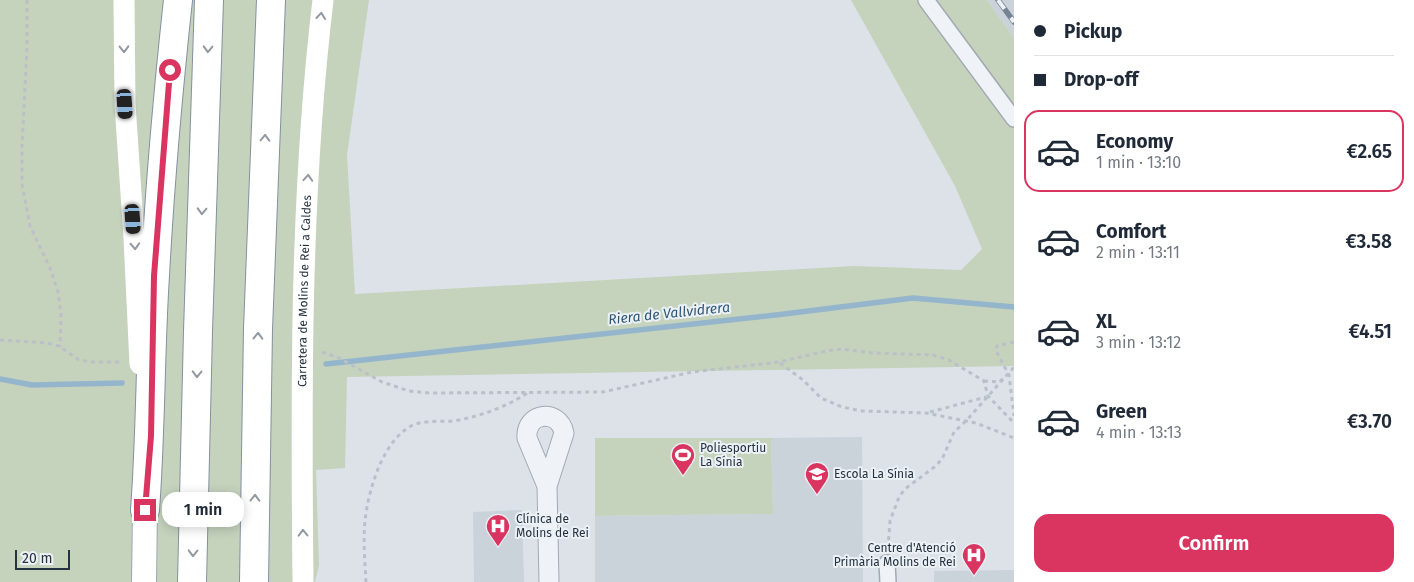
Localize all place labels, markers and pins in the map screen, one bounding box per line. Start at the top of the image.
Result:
place label: Poliesportiu La Sínia [700,441,766,469]
sports icon: Poliesportiu La Sínia [670,442,696,476]
school or university icon: Escola La Sínia [804,461,830,495]
place label: Escola La Sínia [834,467,914,481]
place label: Clínica de Molins de Rei [516,512,589,540]
hospital icon: Clínica de Molins de Rei [485,513,511,547]
place label: Centre d'Atenció Primària Molins de Rei [834,541,956,569]
hospital icon: Centre d'Atenció Primària Molins de Rei [961,542,987,576]

